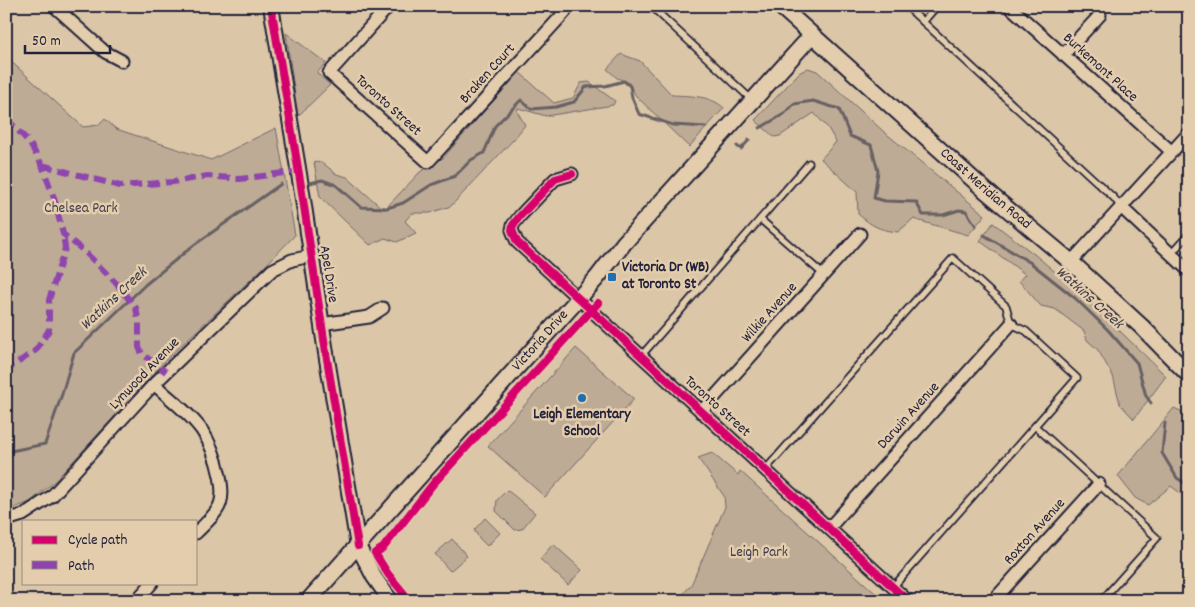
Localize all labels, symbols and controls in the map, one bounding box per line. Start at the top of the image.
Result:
scale bar [25,22,110,54]
street label: Burkemont Place [1057,28,1143,108]
text: 50 m [32,31,61,53]
street label: Braken Court [455,39,521,109]
street label: Toronto Street [350,70,426,142]
street label: Coast Meridian Road [934,143,1036,235]
park label: Chelsea Park [44,198,118,220]
street label: Apel Drive [313,244,343,305]
place label: Victoria Dr (WB) at Toronto St [622,257,709,296]
water label: Watkins Creek [75,261,154,336]
water label: Watkins Creek [1050,261,1129,336]
marker: Victoria Dr (WB) at Toronto St [606,271,618,283]
street label: Wilkie Avenue [737,278,803,348]
street label: Victoria Drive [507,305,574,377]
street label: Lynwood Avenue [105,332,186,415]
street label: Toronto Street [679,371,755,443]
street label: Darwin Avenue [873,377,946,455]
marker: Leigh Elementary School [576,392,588,404]
place label: Leigh Elementary School [533,404,632,443]
street label: Roxton Avenue [999,493,1071,570]
legend [22,520,198,584]
text: Cycle path [68,530,128,552]
park label: Leigh Park [730,542,788,564]
text: Path [68,556,94,578]

